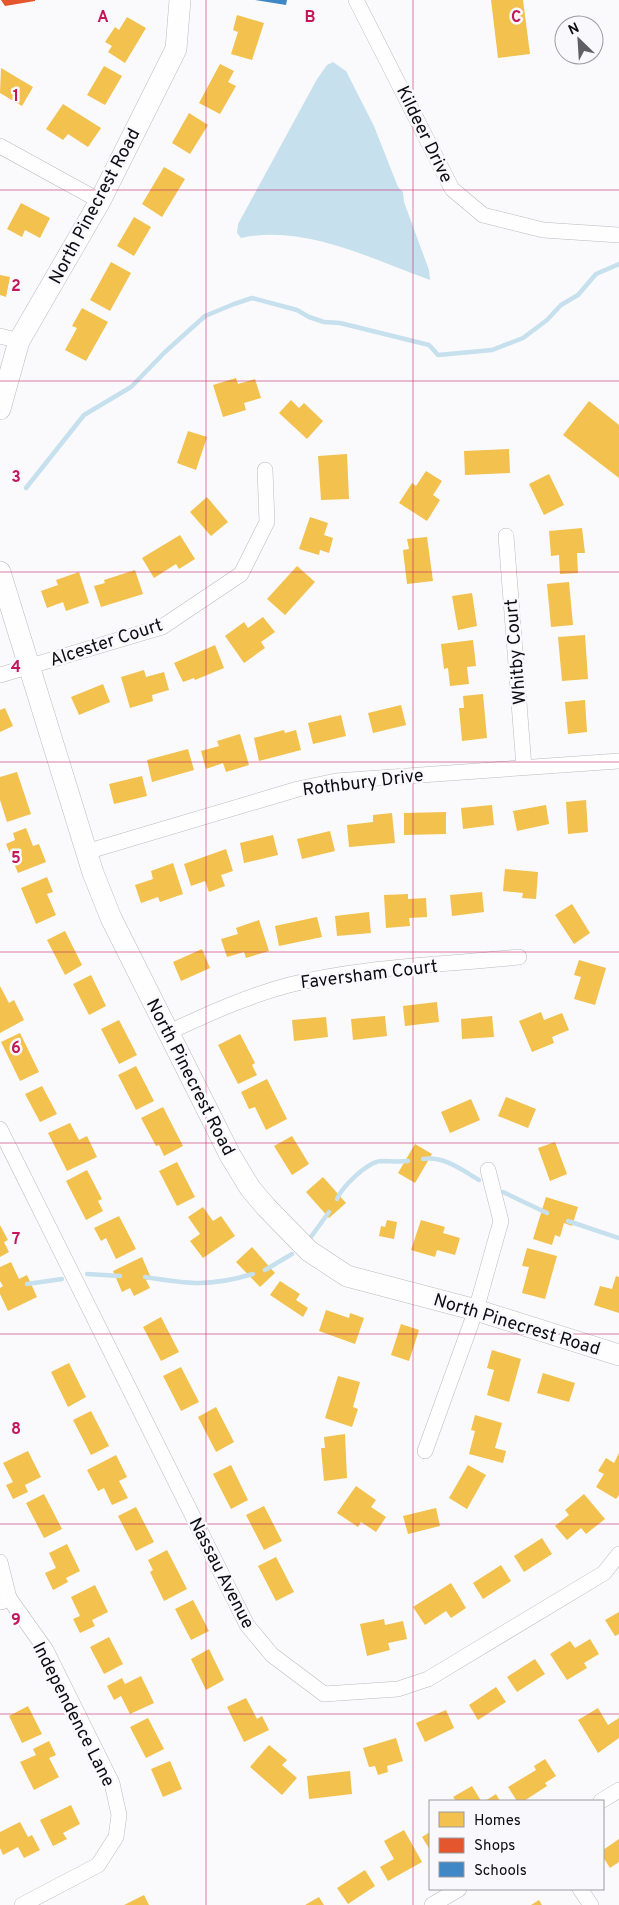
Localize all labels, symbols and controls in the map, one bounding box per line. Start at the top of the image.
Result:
text: A [97,8,109,28]
text: B [304,8,316,28]
text: C [511,8,521,28]
north arrow [554,15,604,65]
text: N [566,20,582,39]
street label: Kildeer Drive [390,82,457,187]
text: 1 [13,87,19,107]
street label: North Pinecrest Road [45,125,146,289]
text: 2 [11,277,21,297]
text: 3 [11,468,21,488]
street label: Whitby Court [500,598,533,706]
street label: Alcester Court [47,614,166,673]
text: 4 [11,658,21,678]
street label: Rothbury Drive [301,765,425,802]
text: 5 [11,849,21,869]
street label: Faversham Court [299,956,439,995]
street label: North Pinecrest Road [140,995,239,1160]
text: 6 [11,1039,21,1059]
text: 7 [12,1230,20,1250]
street label: North Pinecrest Road [430,1289,603,1362]
text: 8 [11,1420,21,1440]
street label: Nassau Avenue [183,1514,259,1633]
text: 9 [11,1611,21,1631]
street label: Independence Lane [26,1638,119,1791]
legend [429,1800,604,1890]
text: Homes [474,1812,521,1831]
text: Shops [474,1837,515,1856]
text: Schools [474,1862,527,1881]

